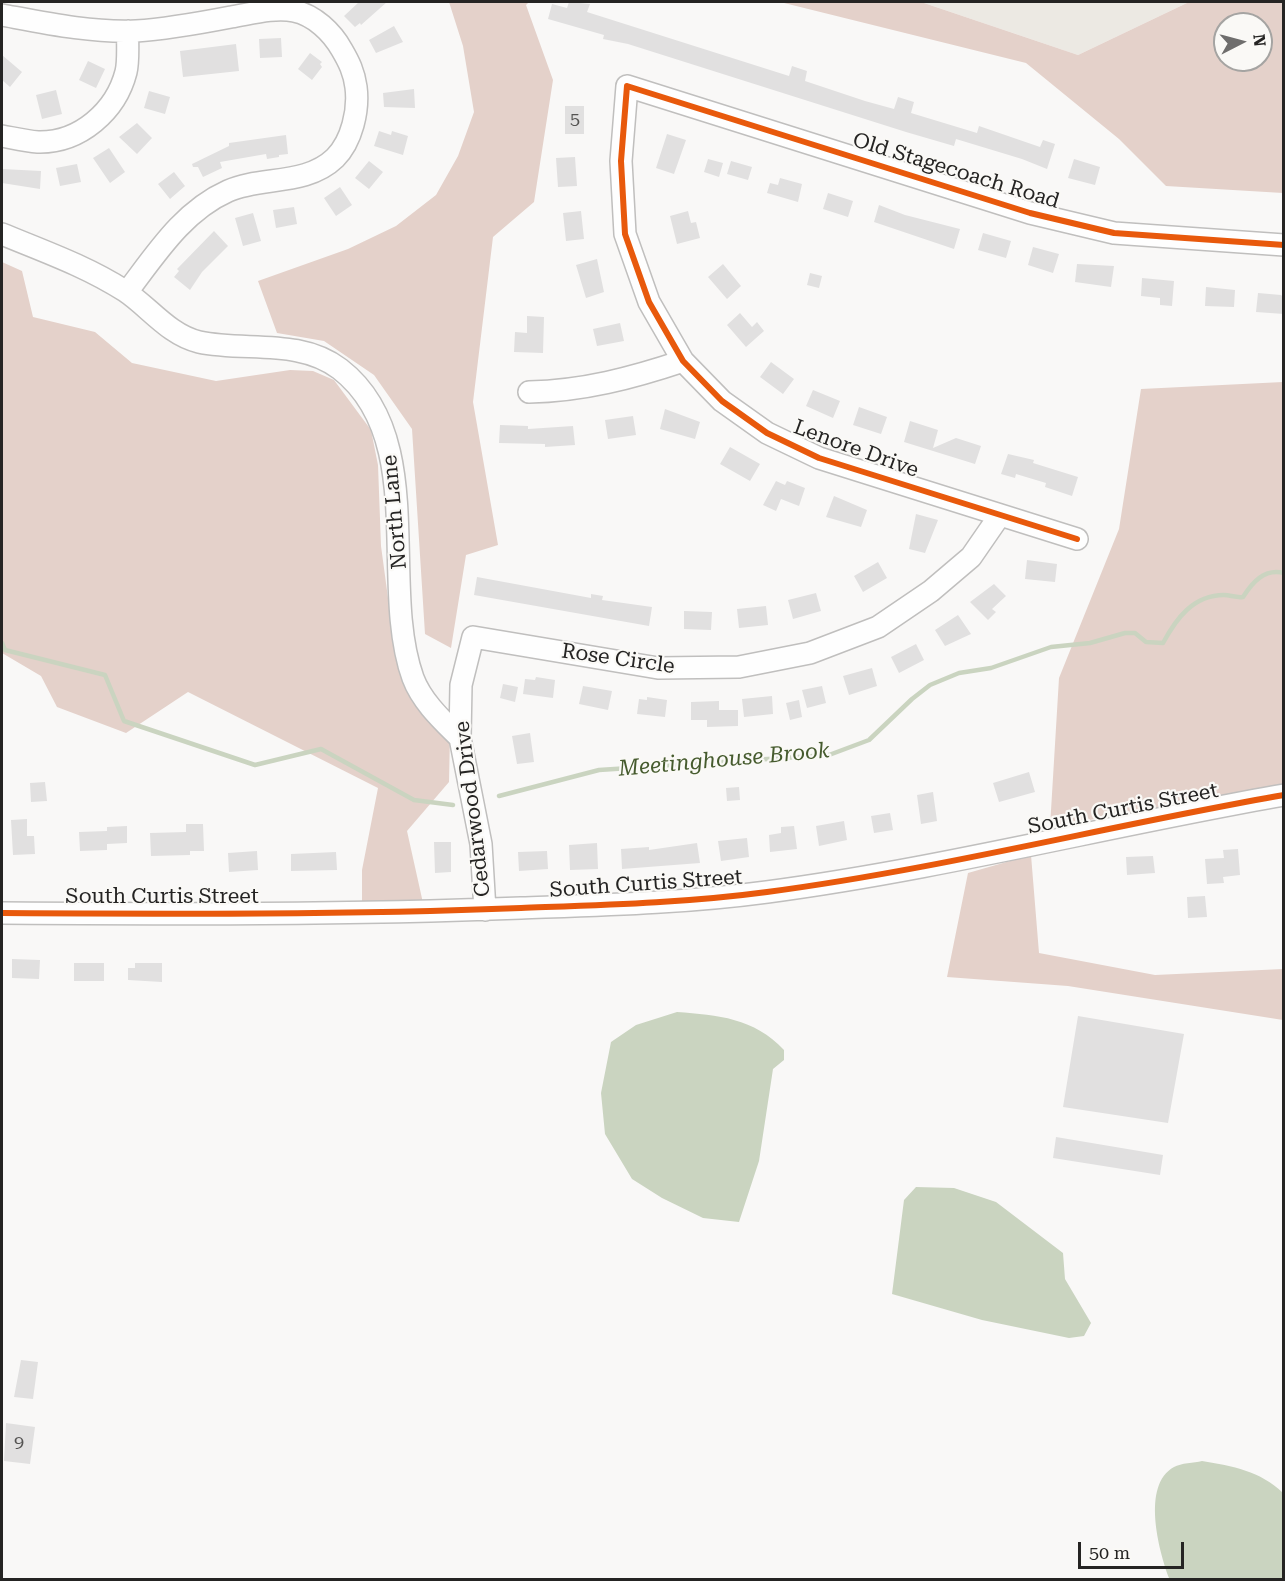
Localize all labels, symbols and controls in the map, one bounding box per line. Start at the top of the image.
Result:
north arrow [1213,12,1273,72]
text: N [1249,33,1270,47]
house number: 5 [570,109,580,131]
street label: Old Stagecoach Road [850,128,1062,214]
street label: Lenore Drive [790,415,922,483]
street label: North Lane [377,454,413,570]
street label: Rose Circle [560,639,676,679]
street label: Cedarwood Drive [450,720,496,898]
water label: Meetinghouse Brook [617,738,831,782]
street label: South Curtis Street [1026,778,1220,840]
street label: South Curtis Street [549,865,743,903]
street label: South Curtis Street [65,884,259,910]
house number: 9 [14,1432,24,1454]
scale bar [1081,1530,1188,1568]
text: 50 m [1089,1542,1130,1563]

